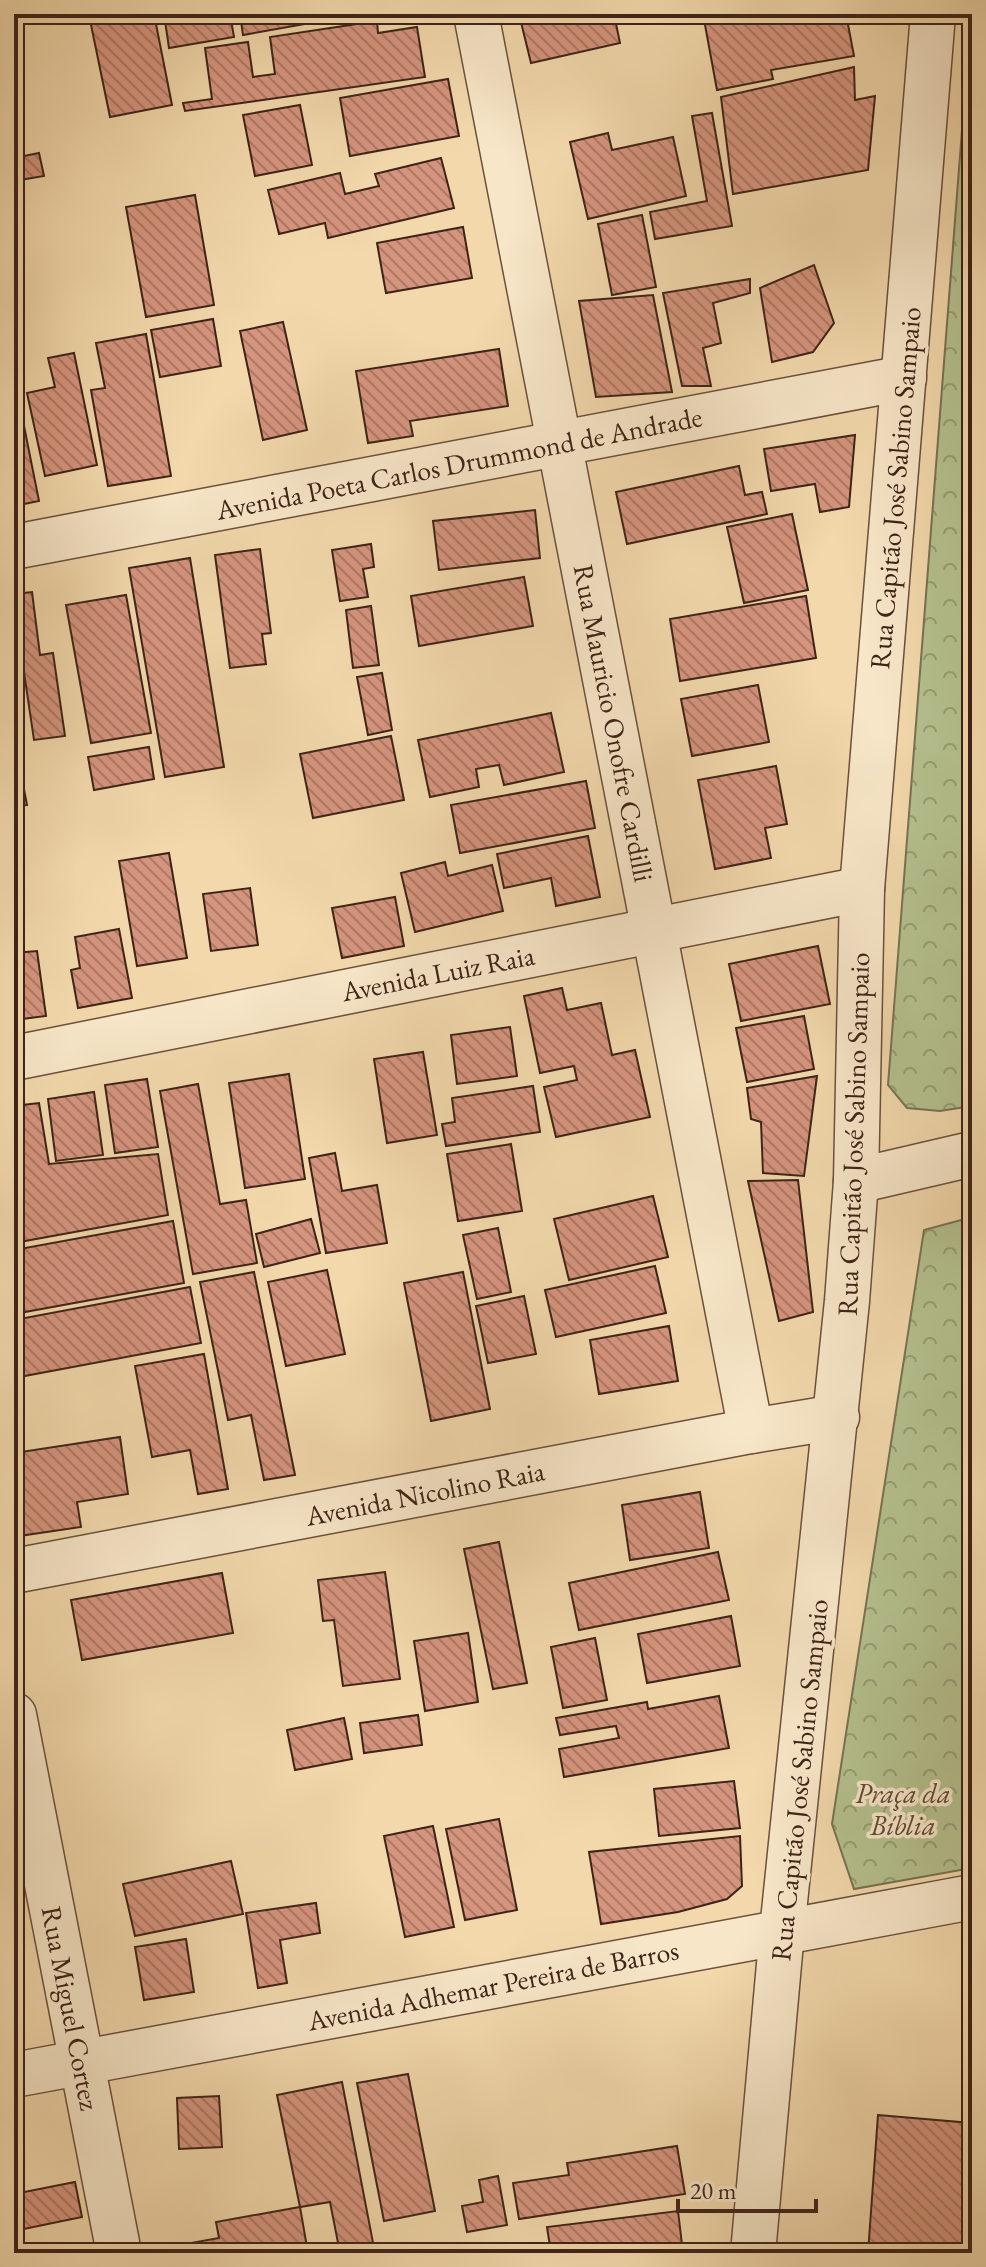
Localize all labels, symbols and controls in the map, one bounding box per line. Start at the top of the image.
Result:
street label: Rua Capitão José Sabino Sampaio [861,305,929,671]
street label: Avenida Poeta Carlos Drummond de Andrade [212,398,705,528]
street label: Rua Mauricio Onofre Cardilli [566,561,662,885]
street label: Avenida Luiz Raia [337,936,538,1010]
street label: Rua Capitão José Sabino Sampaio [829,952,877,1316]
street label: Avenida Nicolino Raia [301,1452,548,1534]
street label: Rua Capitão José Sabino Sampaio [762,1597,836,1963]
park label: Praça da Bíblia [855,1775,951,1843]
street label: Rua Miguel Cortez [34,1903,109,2114]
street label: Avenida Adhemar Pereira de Barros [303,1931,682,2039]
scale bar [678,2163,816,2213]
text: 20 m [690,2175,737,2206]

